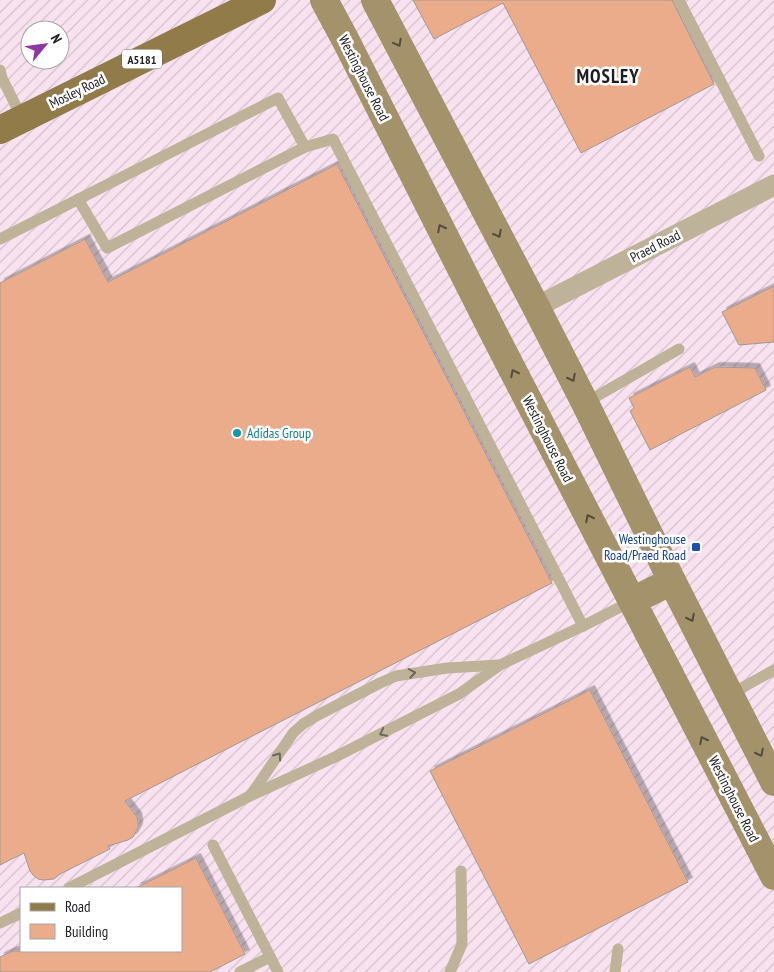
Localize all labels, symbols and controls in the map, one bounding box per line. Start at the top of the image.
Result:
north arrow [20,20,70,70]
text: N [47,31,66,46]
street label: Westinghouse Road [335,32,393,124]
one-way arrow [392,38,402,47]
road number: A5181 [122,50,162,68]
district label: MOSLEY [576,64,640,88]
street label: Mosley Road [46,70,108,112]
one-way arrow [437,225,447,234]
street label: Praed Road [627,226,683,266]
one-way arrow [492,228,502,237]
one-way arrow [510,369,520,378]
one-way arrow [566,373,576,382]
street label: Westinghouse Road [519,393,577,485]
place label: Adidas Group [247,424,311,442]
marker: Adidas Group [231,427,243,439]
one-way arrow [585,514,595,523]
place label: Westinghouse Road/Praed Road [604,530,686,564]
marker: Westinghouse Road/Praed Road [690,541,702,553]
one-way arrow [685,613,695,622]
one-way arrow [408,669,417,679]
one-way arrow [379,726,388,737]
one-way arrow [699,736,709,745]
one-way arrow [754,748,764,757]
one-way arrow [272,752,281,762]
street label: Westinghouse Road [705,753,763,845]
legend [20,887,182,952]
text: Road [65,897,91,916]
text: Building [65,922,108,941]

